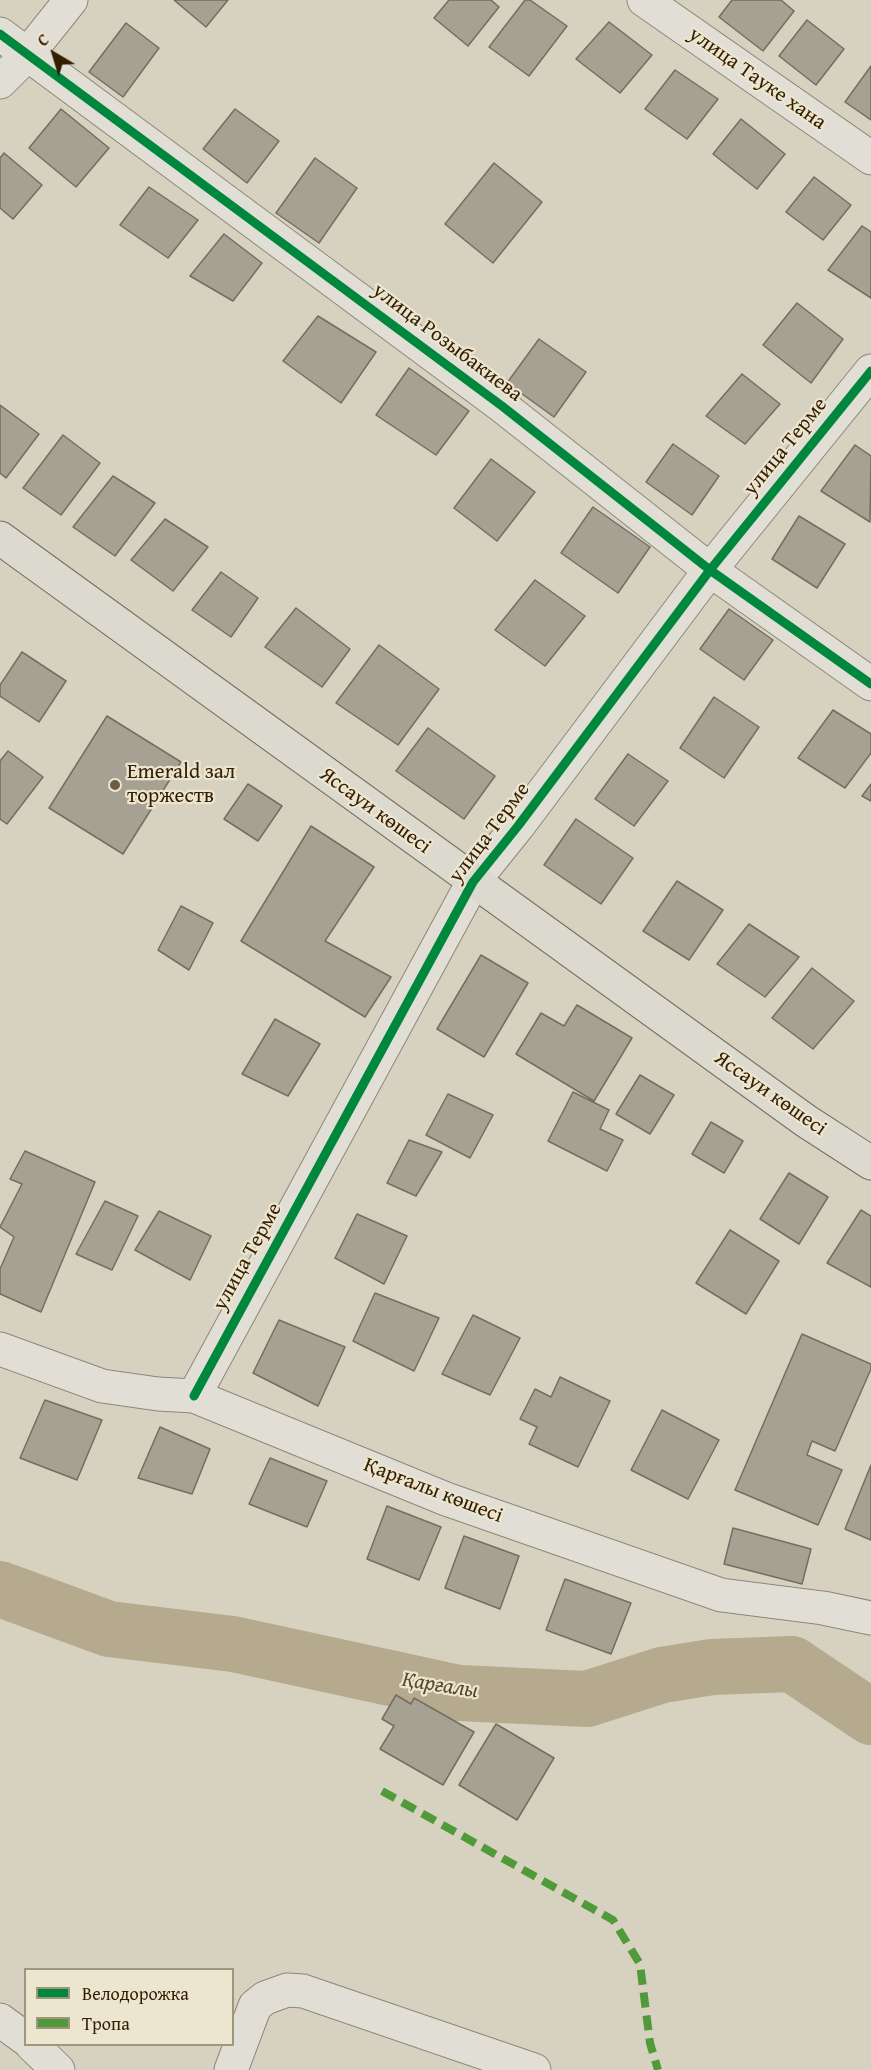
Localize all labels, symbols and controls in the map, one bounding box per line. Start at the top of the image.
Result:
street label: улица Тауке хана [683,22,831,136]
north arrow [24,24,84,84]
text: С [32,28,54,52]
street label: улица Розыбакиева [367,278,527,408]
street label: улица Терме [739,393,833,501]
place label: Emerald зал торжеств [127,760,235,810]
street label: Яссауи көшесі [314,762,436,860]
marker: Emerald зал торжеств [108,778,122,792]
street label: улица Терме [444,778,536,888]
street label: Яссауи көшесі [709,1046,831,1142]
street label: улица Терме [208,1199,288,1315]
street label: Қарғалы көшесі [360,1453,506,1529]
water label: Қарғалы [400,1667,480,1705]
legend [24,1968,234,2046]
text: Велодорожка [82,1980,189,2007]
text: Тропа [82,2010,130,2037]

